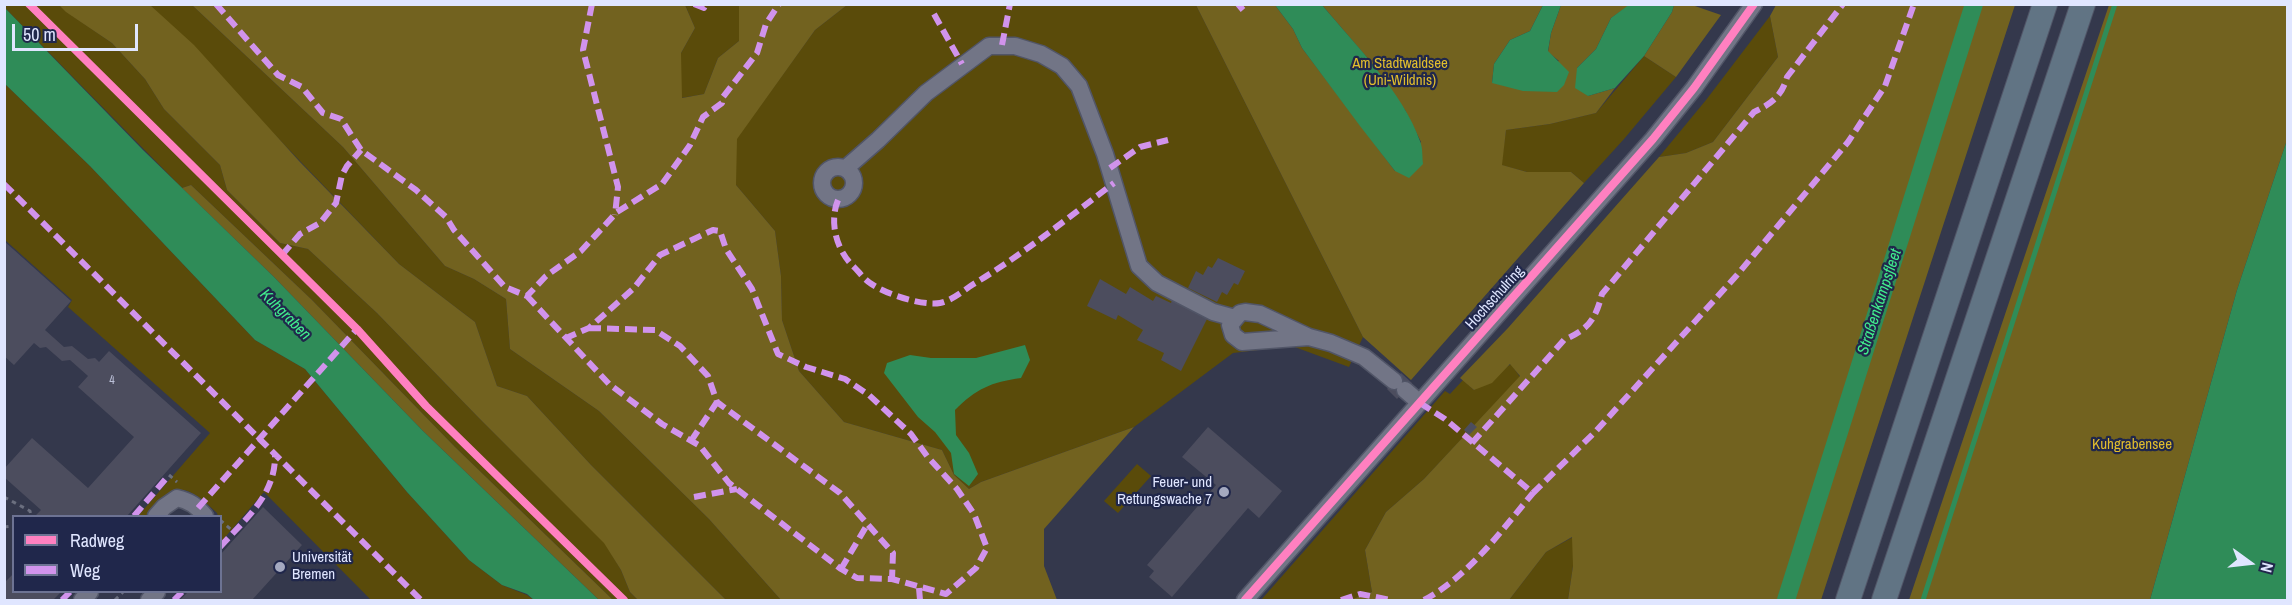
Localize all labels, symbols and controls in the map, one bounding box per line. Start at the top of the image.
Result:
scale bar [15,12,141,50]
text: 50 m [23,22,56,47]
park label: Am Stadtwaldsee (Uni-Wildnis) [1352,55,1448,90]
water label: Straßenkampsfleet [1854,247,1906,357]
street label: Hochschulring [1462,263,1528,333]
water label: Kuhgraben [256,286,314,344]
house number: 4 [109,374,115,388]
park label: Kuhgrabensee [2092,436,2172,454]
place label: Feuer- und Rettungswache 7 [1117,474,1212,509]
marker: Feuer- und Rettungswache 7 [1217,485,1231,499]
legend [12,515,222,593]
text: Radweg [70,528,124,553]
north arrow [2220,533,2280,593]
place label: Universität Bremen [292,549,351,584]
text: Weg [70,558,100,583]
marker: Universität Bremen [273,560,287,574]
text: N [2256,560,2279,575]

